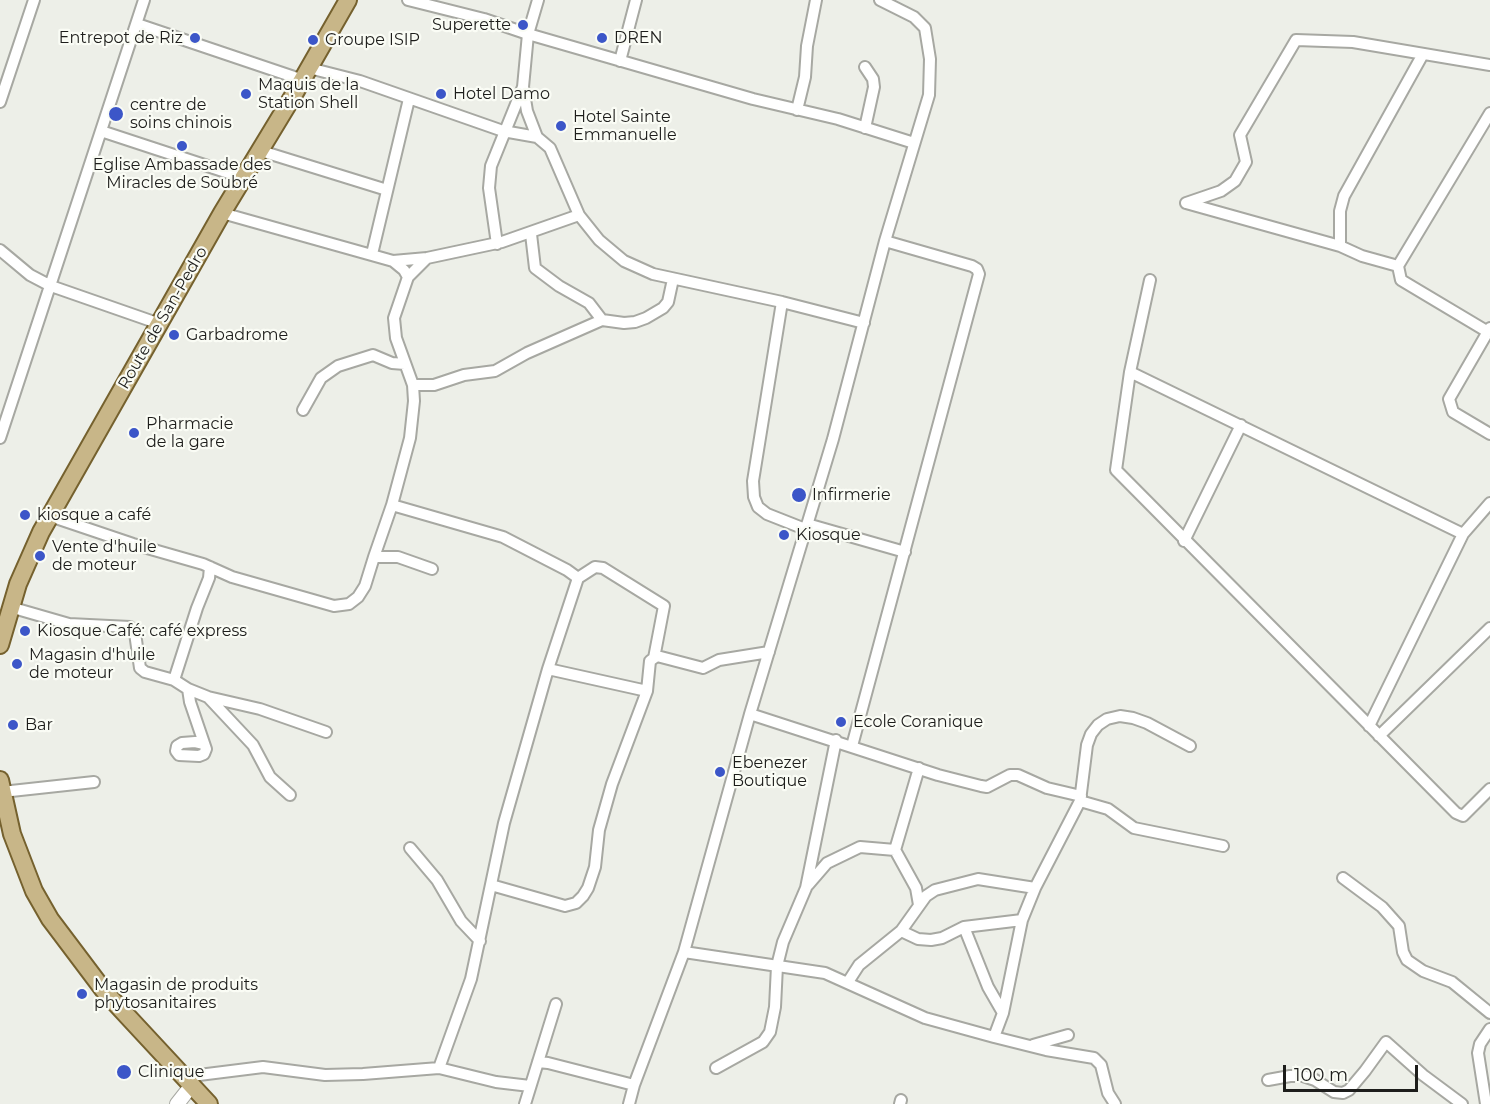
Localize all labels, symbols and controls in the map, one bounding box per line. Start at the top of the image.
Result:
place label: Superette [432,15,511,35]
marker: Superette [516,18,530,32]
place label: Entrepot de Riz [59,28,183,48]
place label: DREN [614,28,662,48]
place label: Groupe ISIP [325,30,420,50]
marker: Entrepot de Riz [188,31,202,45]
marker: DREN [595,31,609,45]
marker: Groupe ISIP [306,33,320,47]
place label: Maquis de la Station Shell [258,75,359,113]
place label: Hotel Damo [453,84,550,104]
marker: Maquis de la Station Shell [239,87,253,101]
marker: Hotel Damo [434,87,448,101]
place label: centre de soins chinois [130,95,232,133]
marker: centre de soins chinois [107,105,125,123]
place label: Hotel Sainte Emmanuelle [573,107,677,145]
marker: Hotel Sainte Emmanuelle [554,119,568,133]
marker: Eglise Ambassade des Miracles de Soubré [175,139,189,153]
place label: Eglise Ambassade des Miracles de Soubré [93,155,271,193]
street label: Route de San-Pedro [114,243,212,393]
place label: Garbadrome [186,325,288,345]
marker: Garbadrome [167,328,181,342]
place label: Pharmacie de la gare [146,414,233,452]
marker: Pharmacie de la gare [127,426,141,440]
place label: Infirmerie [812,485,891,505]
marker: Infirmerie [790,486,808,504]
place label: kiosque a café [37,505,151,525]
marker: kiosque a café [18,508,32,522]
place label: Kiosque [796,525,861,545]
marker: Kiosque [777,528,791,542]
place label: Vente d'huile de moteur [52,537,157,575]
marker: Vente d'huile de moteur [33,549,47,563]
place label: Kiosque Café: café express [37,621,247,641]
marker: Kiosque Café: café express [18,624,32,638]
place label: Magasin d'huile de moteur [29,645,155,683]
marker: Magasin d'huile de moteur [10,657,24,671]
place label: Ecole Coranique [853,712,983,732]
place label: Bar [25,715,53,735]
marker: Ecole Coranique [834,715,848,729]
marker: Bar [6,718,20,732]
place label: Ebenezer Boutique [732,753,808,791]
marker: Ebenezer Boutique [713,765,727,779]
place label: Magasin de produits phytosanitaires [94,975,258,1013]
marker: Magasin de produits phytosanitaires [75,987,89,1001]
scale bar [1286,1053,1421,1091]
place label: Clinique [138,1062,204,1082]
marker: Clinique [115,1063,133,1081]
text: 100 m [1294,1064,1348,1086]

